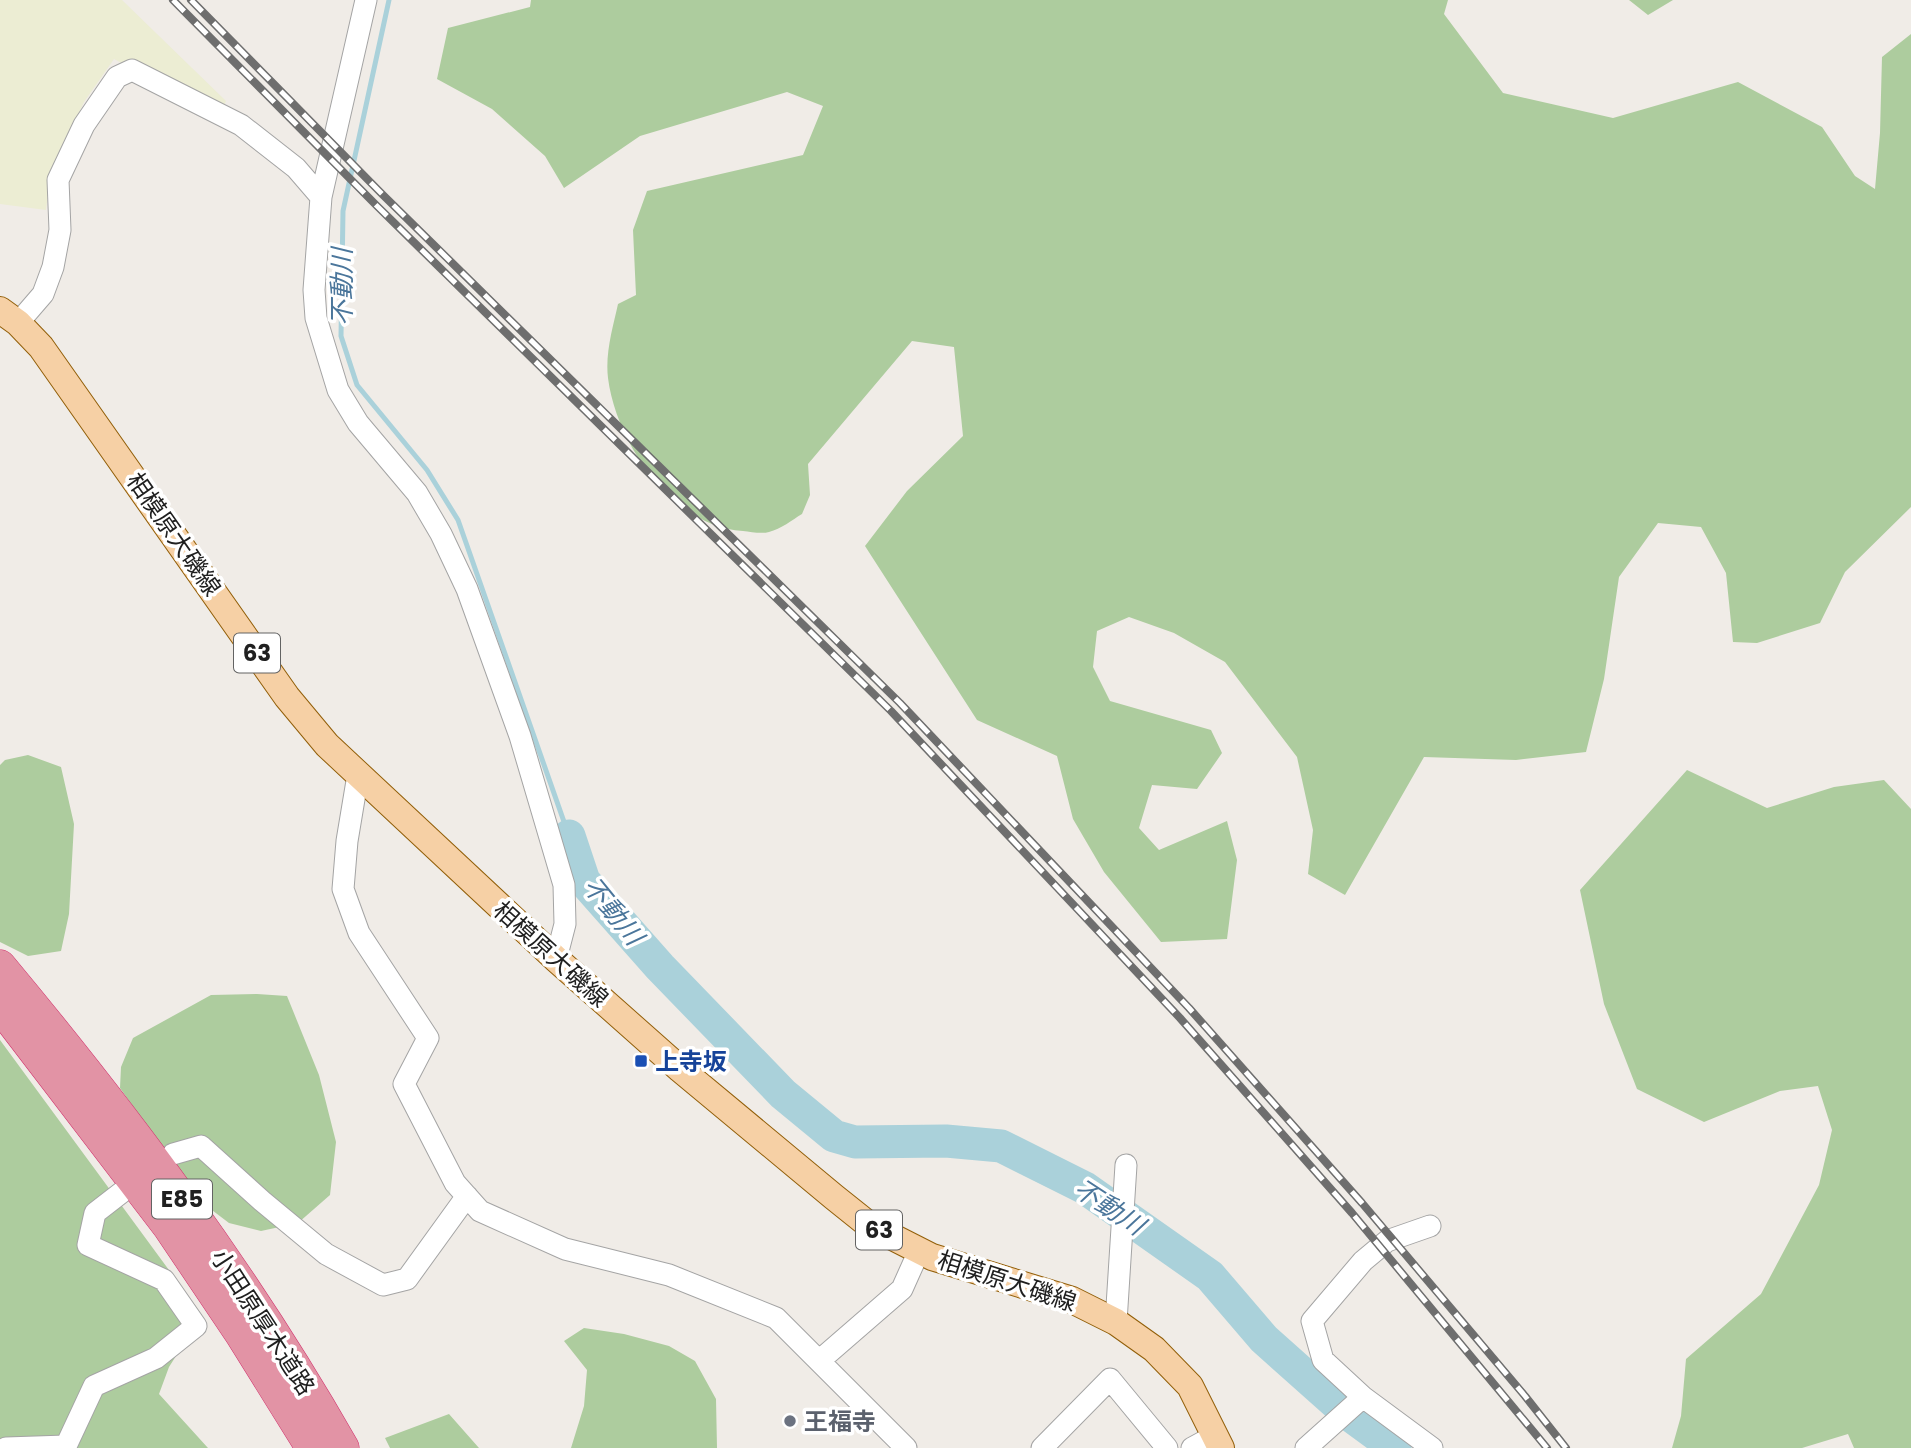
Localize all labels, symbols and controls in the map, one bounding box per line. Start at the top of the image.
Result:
water label: 不動川 [324,245,360,326]
street label: 相模原大磯線 [119,466,229,602]
road number: 63 [234,634,280,673]
water label: 不動川 [574,869,653,955]
street label: 相模原大磯線 [486,894,616,1014]
place label: 上寺坂 [655,1045,727,1078]
marker: 上寺坂 [633,1053,649,1069]
water label: 不動川 [1066,1171,1154,1245]
road number: E85 [152,1180,212,1218]
road number: 63 [856,1210,902,1250]
street label: 小田原厚木道路 [203,1243,323,1401]
street label: 相模原大磯線 [933,1243,1081,1319]
place label: 王福寺 [804,1405,876,1438]
marker: 王福寺 [782,1413,798,1429]

